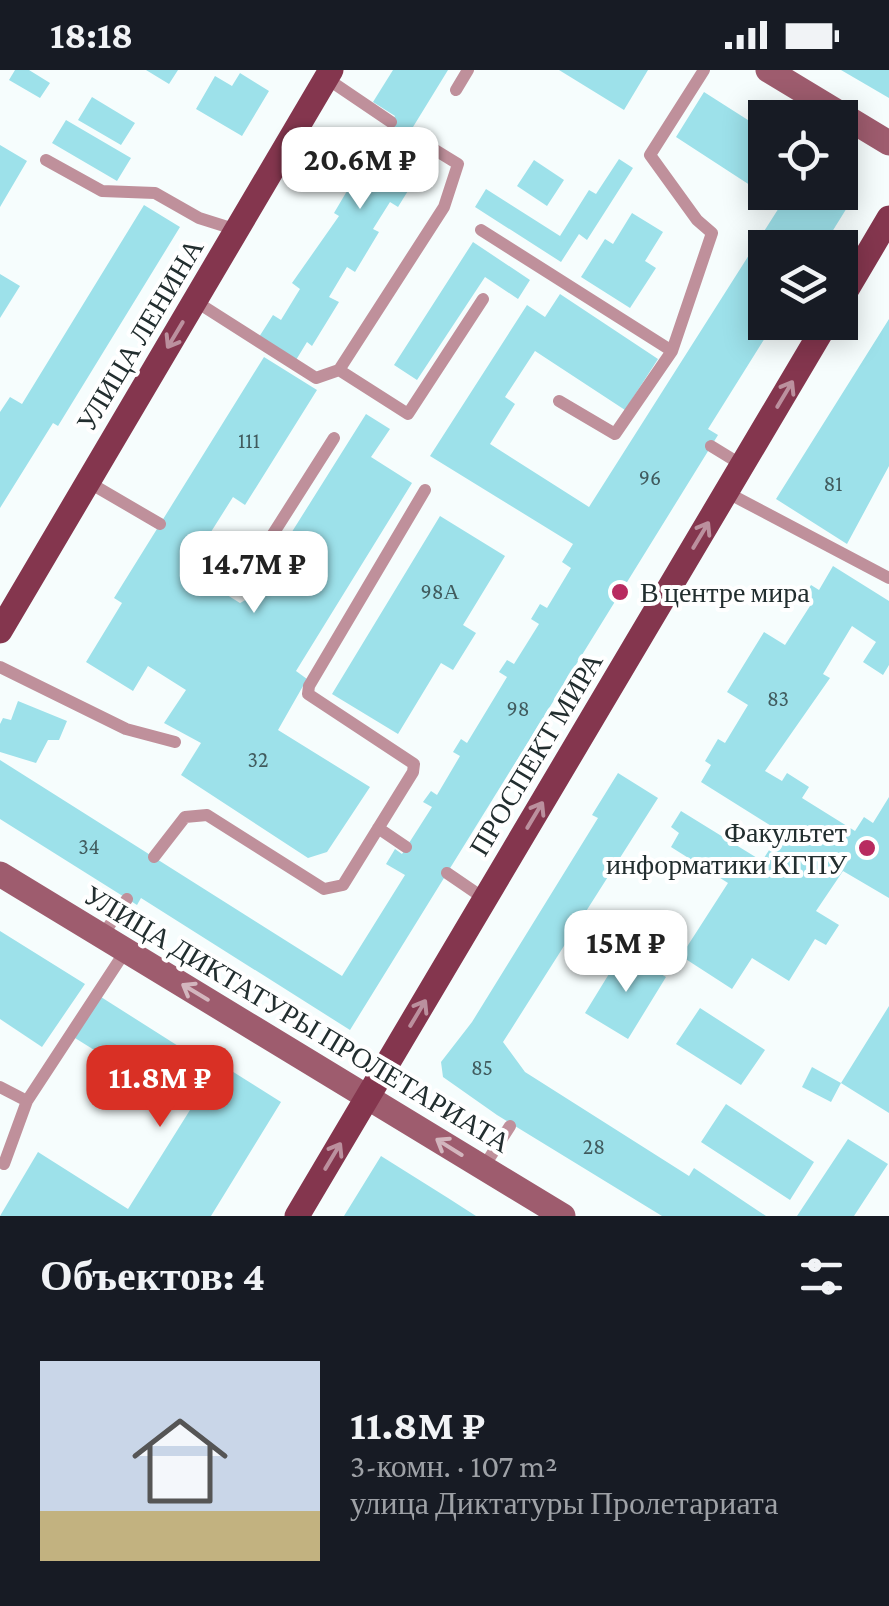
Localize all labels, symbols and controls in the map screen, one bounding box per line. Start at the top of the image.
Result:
text: 18:18 [50,14,133,56]
map controls [748,100,858,340]
button: locate [748,100,858,210]
pin: 20.6M ₽ [268,127,452,212]
text: 20.6M ₽ [304,141,416,177]
button: layers [748,230,858,340]
street label: УЛИЦА ЛЕНИНА [70,233,210,437]
one-way arrow [165,320,185,349]
one-way arrow [775,380,795,409]
house number: 111 [238,428,260,453]
house number: 96 [639,465,661,490]
house number: 81 [823,471,843,496]
one-way arrow [691,521,711,550]
pin: 14.7M ₽ [162,531,346,616]
text: 14.7M ₽ [202,545,306,581]
place label: В центре мира [640,577,810,608]
house number: 98А [421,579,460,604]
marker: В центре мира [609,581,631,603]
street label: ПРОСПЕКТ МИРА [463,646,609,861]
house number: 83 [767,686,789,711]
house number: 98 [506,696,530,721]
house number: 32 [248,747,268,772]
one-way arrow [525,801,545,830]
place label: Факультет информатики КГПУ [606,817,847,880]
house number: 34 [78,834,100,859]
marker: Факультет информатики КГПУ [856,837,878,859]
street label: УЛИЦА ДИКТАТУРЫ ПРОЛЕТАРИАТА [78,879,516,1159]
pin: 15M ₽ [556,910,696,995]
text: 15M ₽ [586,924,666,960]
one-way arrow [181,982,210,1002]
one-way arrow [408,999,428,1028]
pin: 11.8M ₽ [68,1045,252,1130]
house number: 85 [471,1055,493,1080]
text: 11.8M ₽ [108,1059,212,1095]
house number: 28 [583,1134,605,1159]
one-way arrow [436,1137,464,1158]
one-way arrow [323,1143,343,1171]
icon: filters [794,1249,849,1304]
text: Объектов: 4 [40,1252,265,1299]
icon: home [120,1401,240,1521]
text: 11.8M ₽ [350,1401,485,1448]
text: 3-комн. · 107 m² [350,1448,557,1484]
text: улица Диктатуры Пролетариата [350,1485,778,1521]

